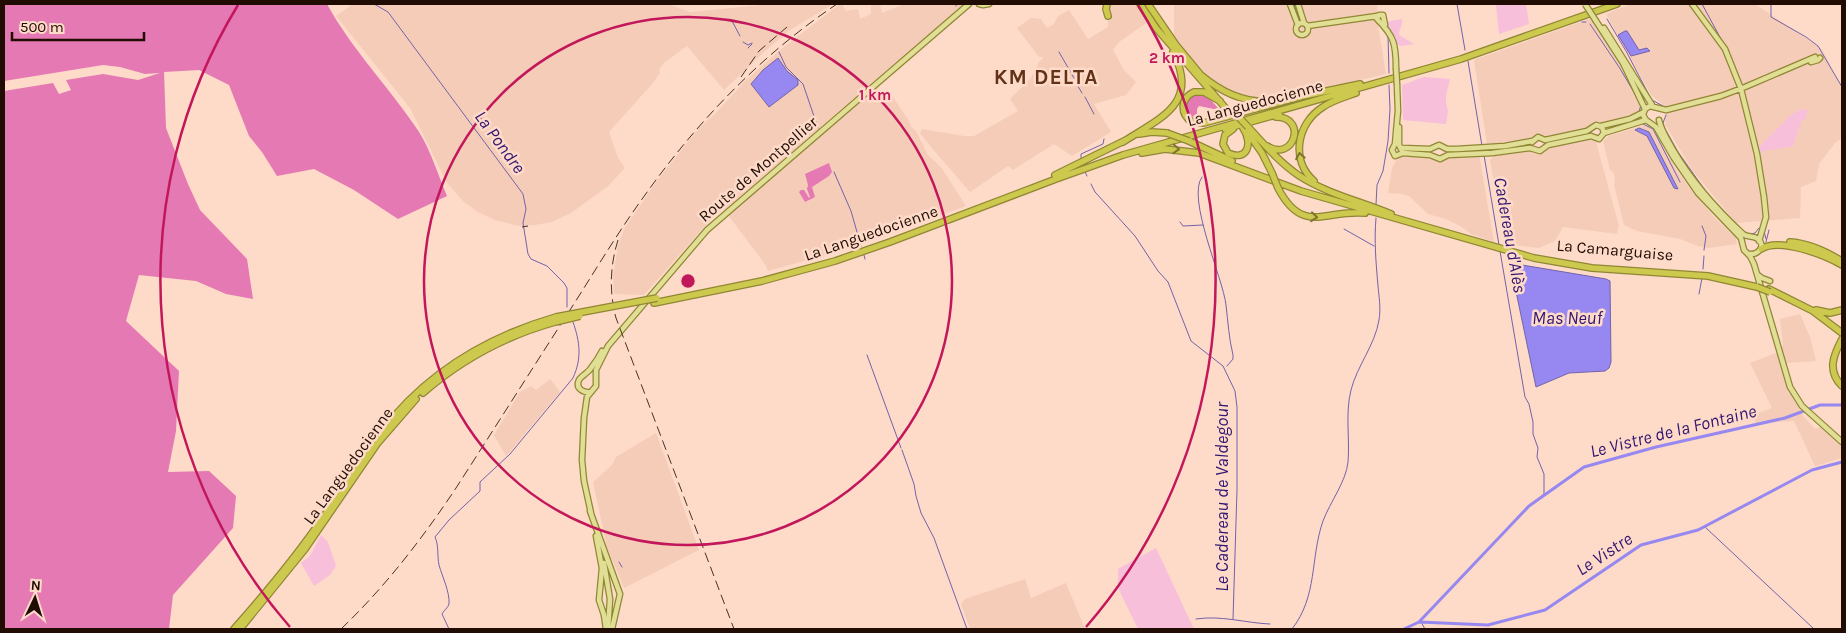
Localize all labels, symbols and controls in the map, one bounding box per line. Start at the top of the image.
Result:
scale bar [12,10,145,42]
text: 500 m [20,18,64,36]
text: 2 km [1149,49,1185,67]
district label: KM DELTA [994,65,1098,89]
street label: La Languedocienne [1185,76,1325,130]
text: 1 km [859,86,891,104]
water label: La Pondre [470,106,530,178]
street label: Route de Montpellier [695,112,821,226]
one-way arrow [1172,144,1180,155]
one-way arrow [1296,152,1306,161]
water label: Cadereau d'Alès [1489,176,1531,294]
street label: La Languedocienne [802,201,940,265]
one-way arrow [1310,211,1318,222]
street label: La Camarguaise [1556,235,1674,265]
centre of rings [679,272,697,290]
water label: Mas Neuf [1532,307,1603,329]
water label: Le Vistre de la Fontaine [1588,400,1758,462]
water label: Le Cadereau de Valdegour [1211,401,1233,592]
street label: La Languedocienne [299,404,397,528]
water label: Le Vistre [1572,528,1636,580]
north arrow [10,573,60,623]
text: N [30,577,41,594]

